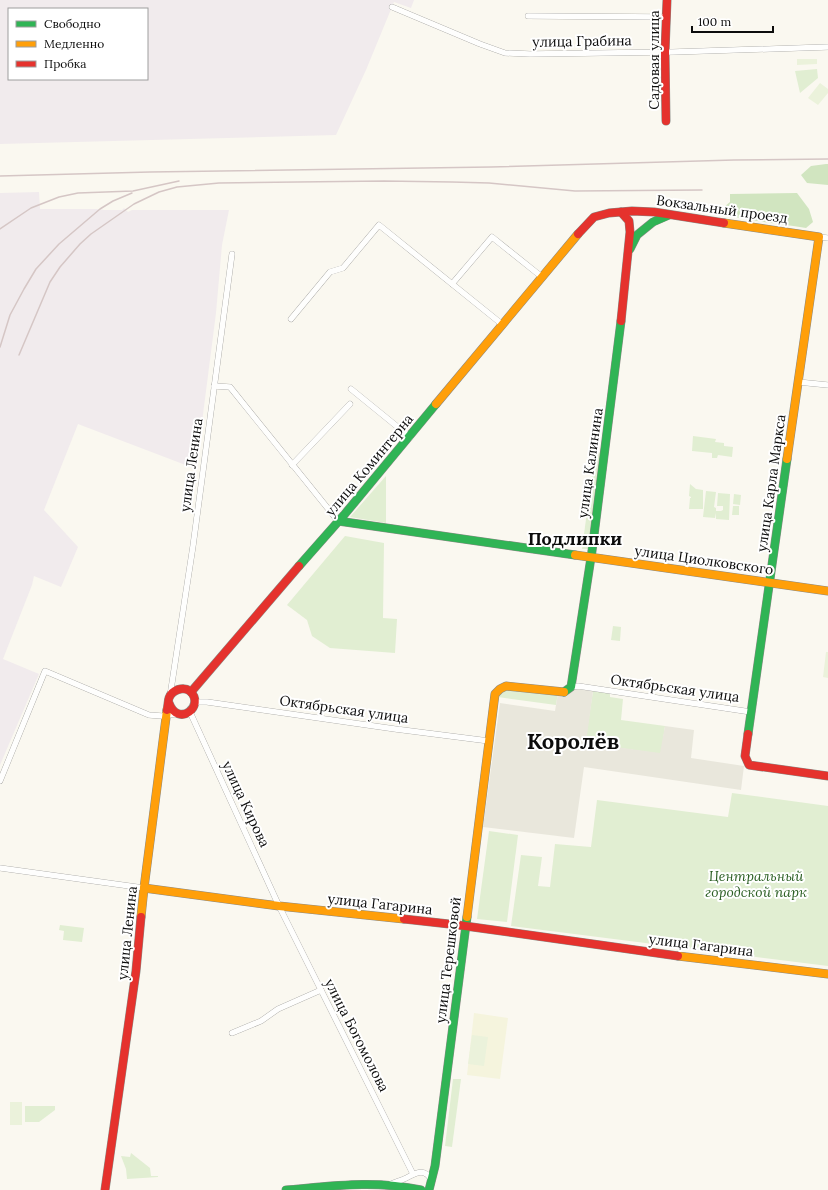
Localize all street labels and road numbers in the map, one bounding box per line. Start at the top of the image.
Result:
street label: Садовая улица [645,10,663,110]
street label: улица Грабина [532,31,632,51]
street label: Вокзальный проезд [655,191,789,227]
street label: улица Калинина [573,407,607,519]
street label: улица Коминтерна [321,410,417,520]
street label: улица Карла Маркса [752,413,790,553]
street label: улица Ленина [176,417,206,513]
street label: улица Циолковского [633,541,775,579]
street label: Октябрьская улица [609,670,741,706]
street label: Октябрьская улица [278,691,410,727]
street label: улица Кирова [218,758,274,850]
street label: улица Ленина [113,885,141,981]
street label: улица Гагарина [327,890,433,918]
street label: улица Терешковой [431,896,465,1024]
street label: улица Гагарина [648,930,754,960]
street label: улица Богомолова [321,975,393,1095]

